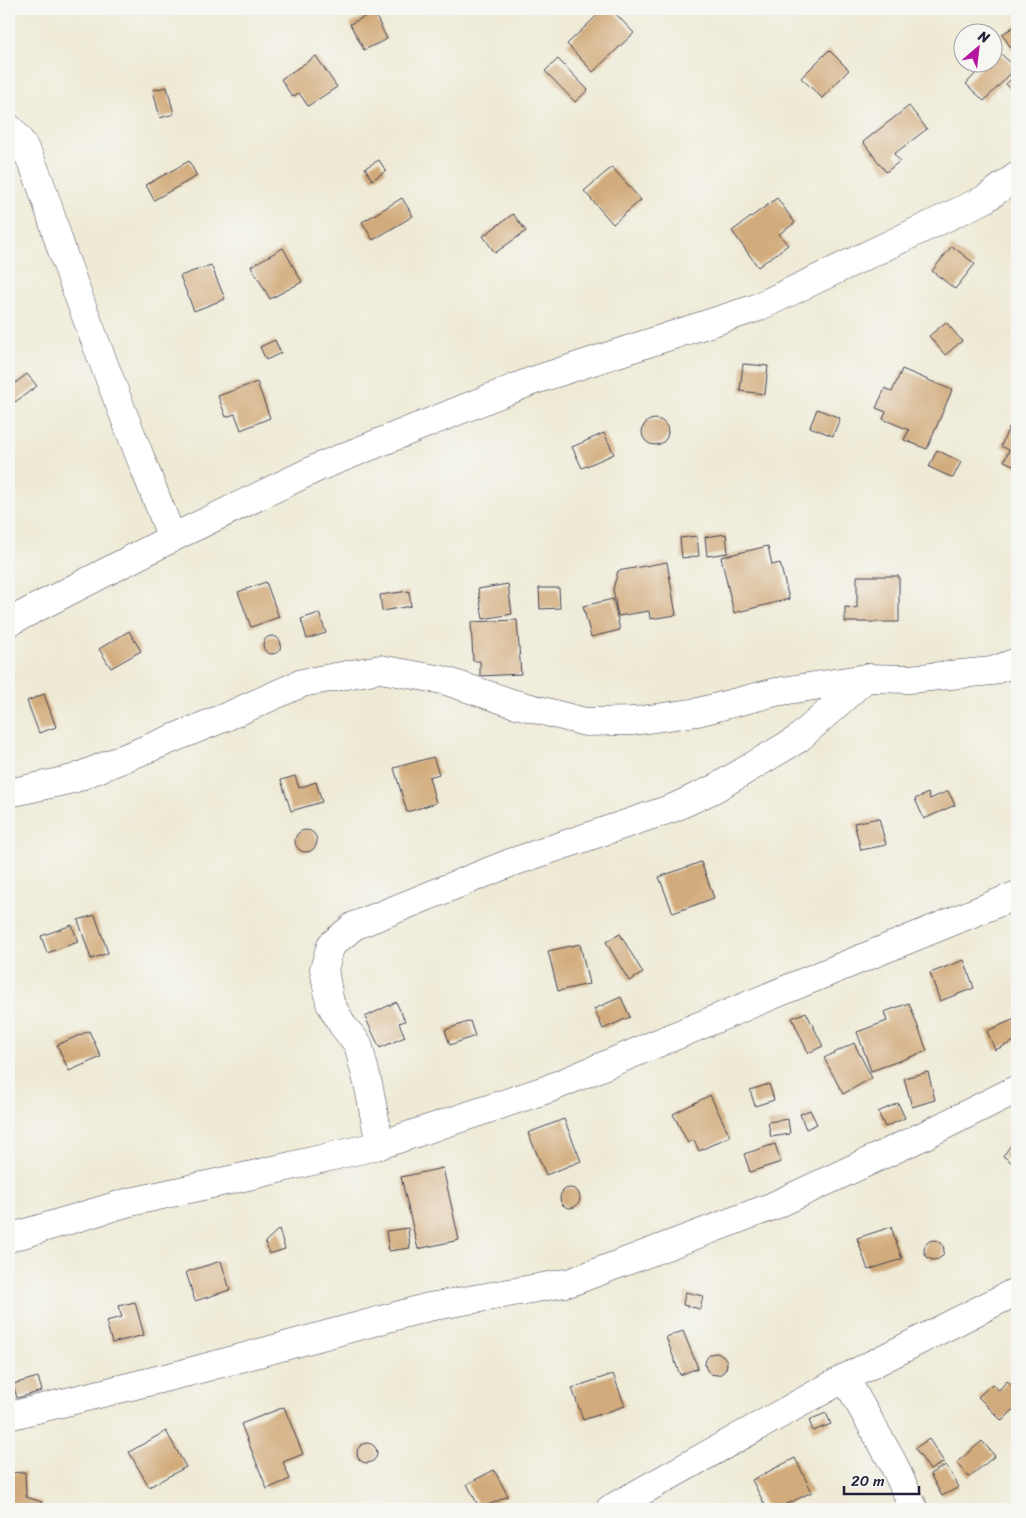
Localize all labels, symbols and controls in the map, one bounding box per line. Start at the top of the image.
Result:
north arrow [954,22,1004,72]
text: N [973,23,994,50]
scale bar [844,1463,918,1495]
text: 20 m [851,1468,885,1494]

